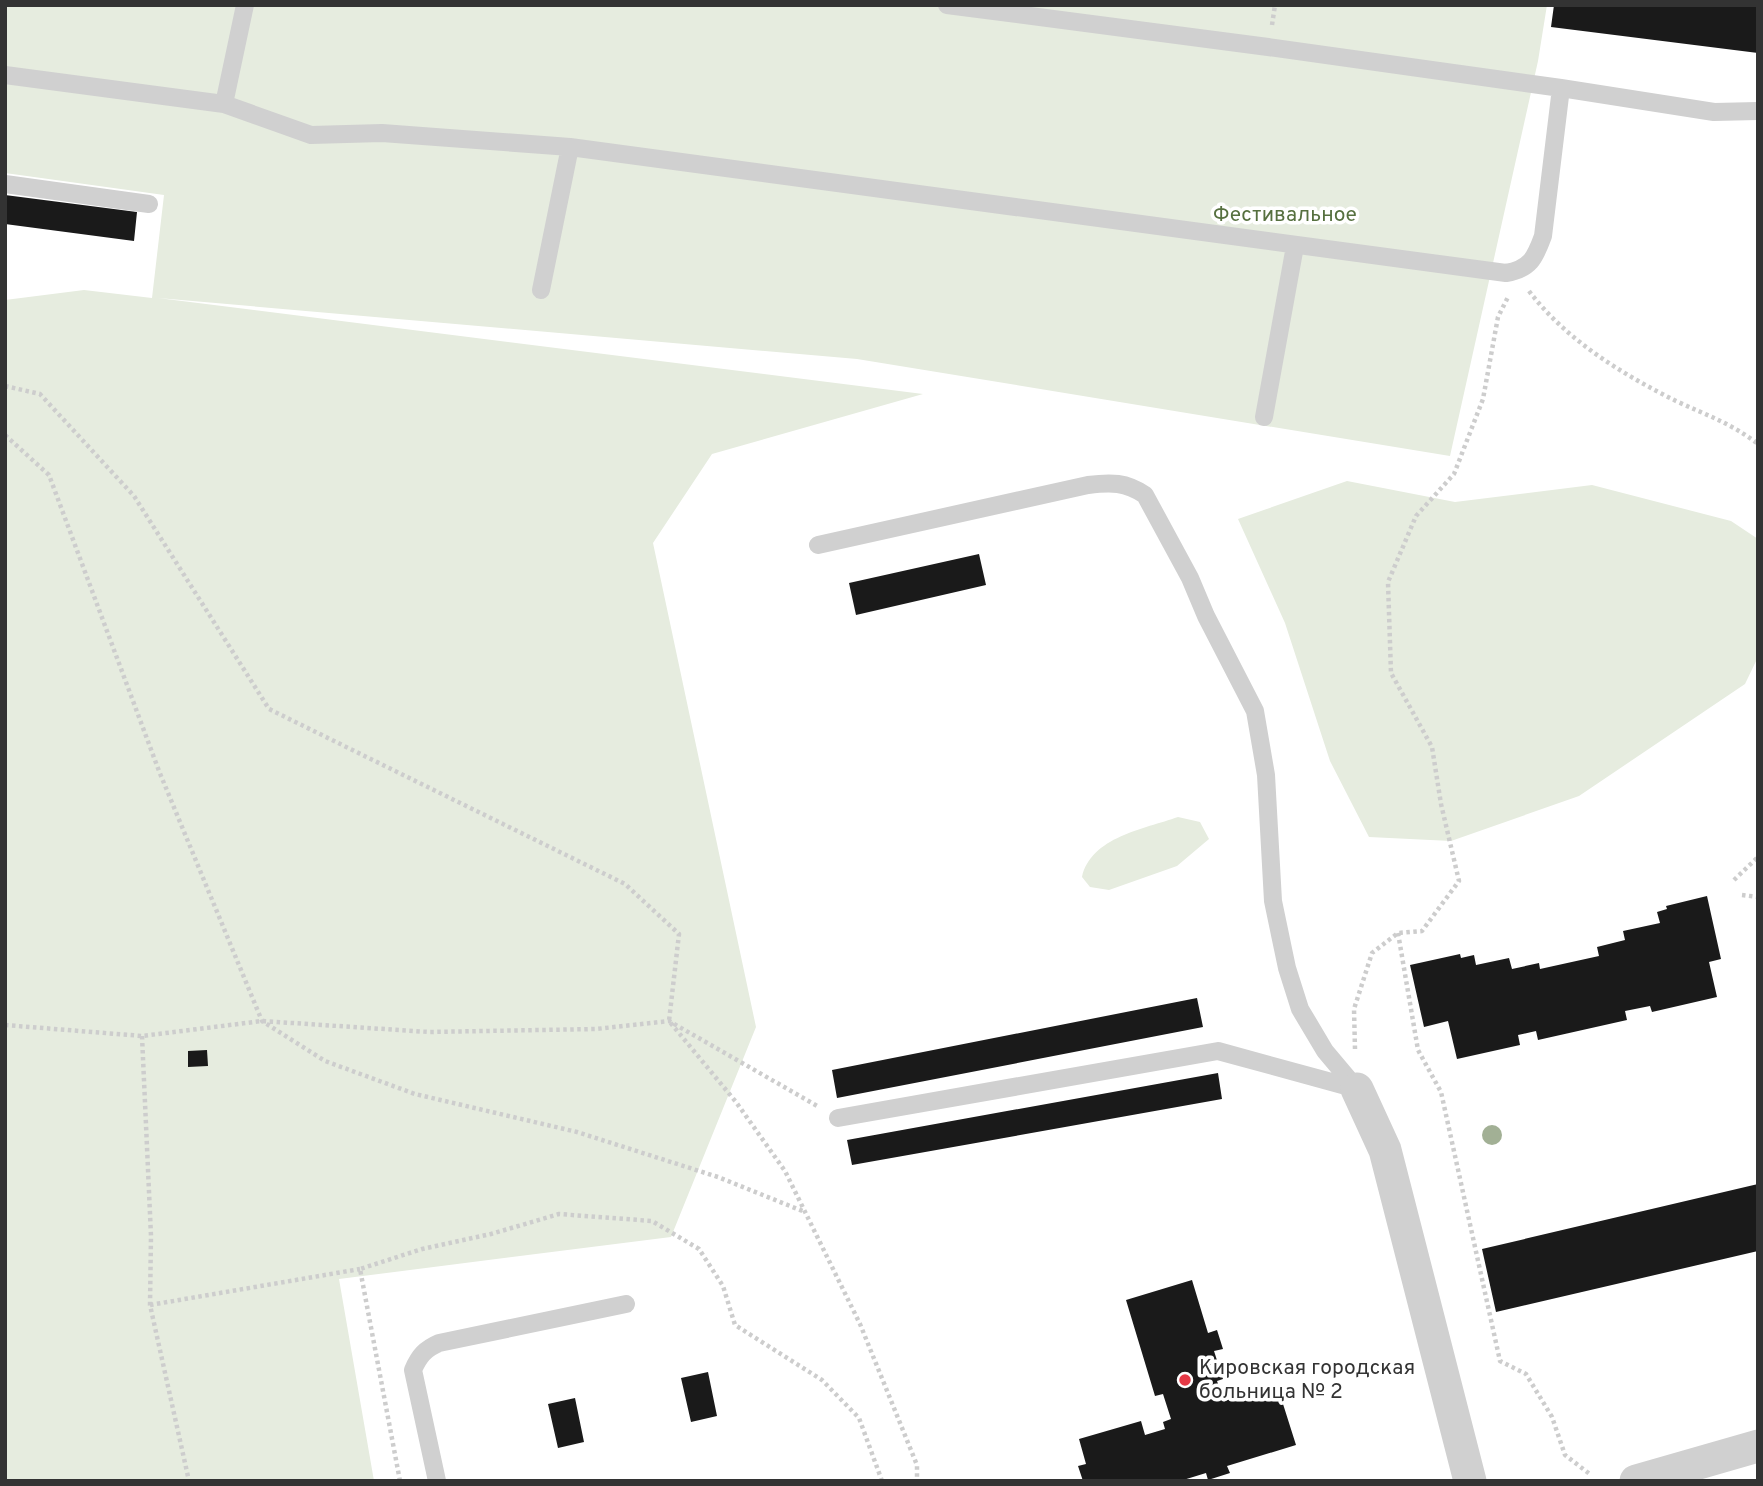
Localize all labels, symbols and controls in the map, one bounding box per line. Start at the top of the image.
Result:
park label: Фестивальное [1213,202,1357,229]
place label: Кировская городская больница № 2 [1199,1355,1415,1406]
marker: Кировская городская больница № 2 [1177,1372,1193,1388]

